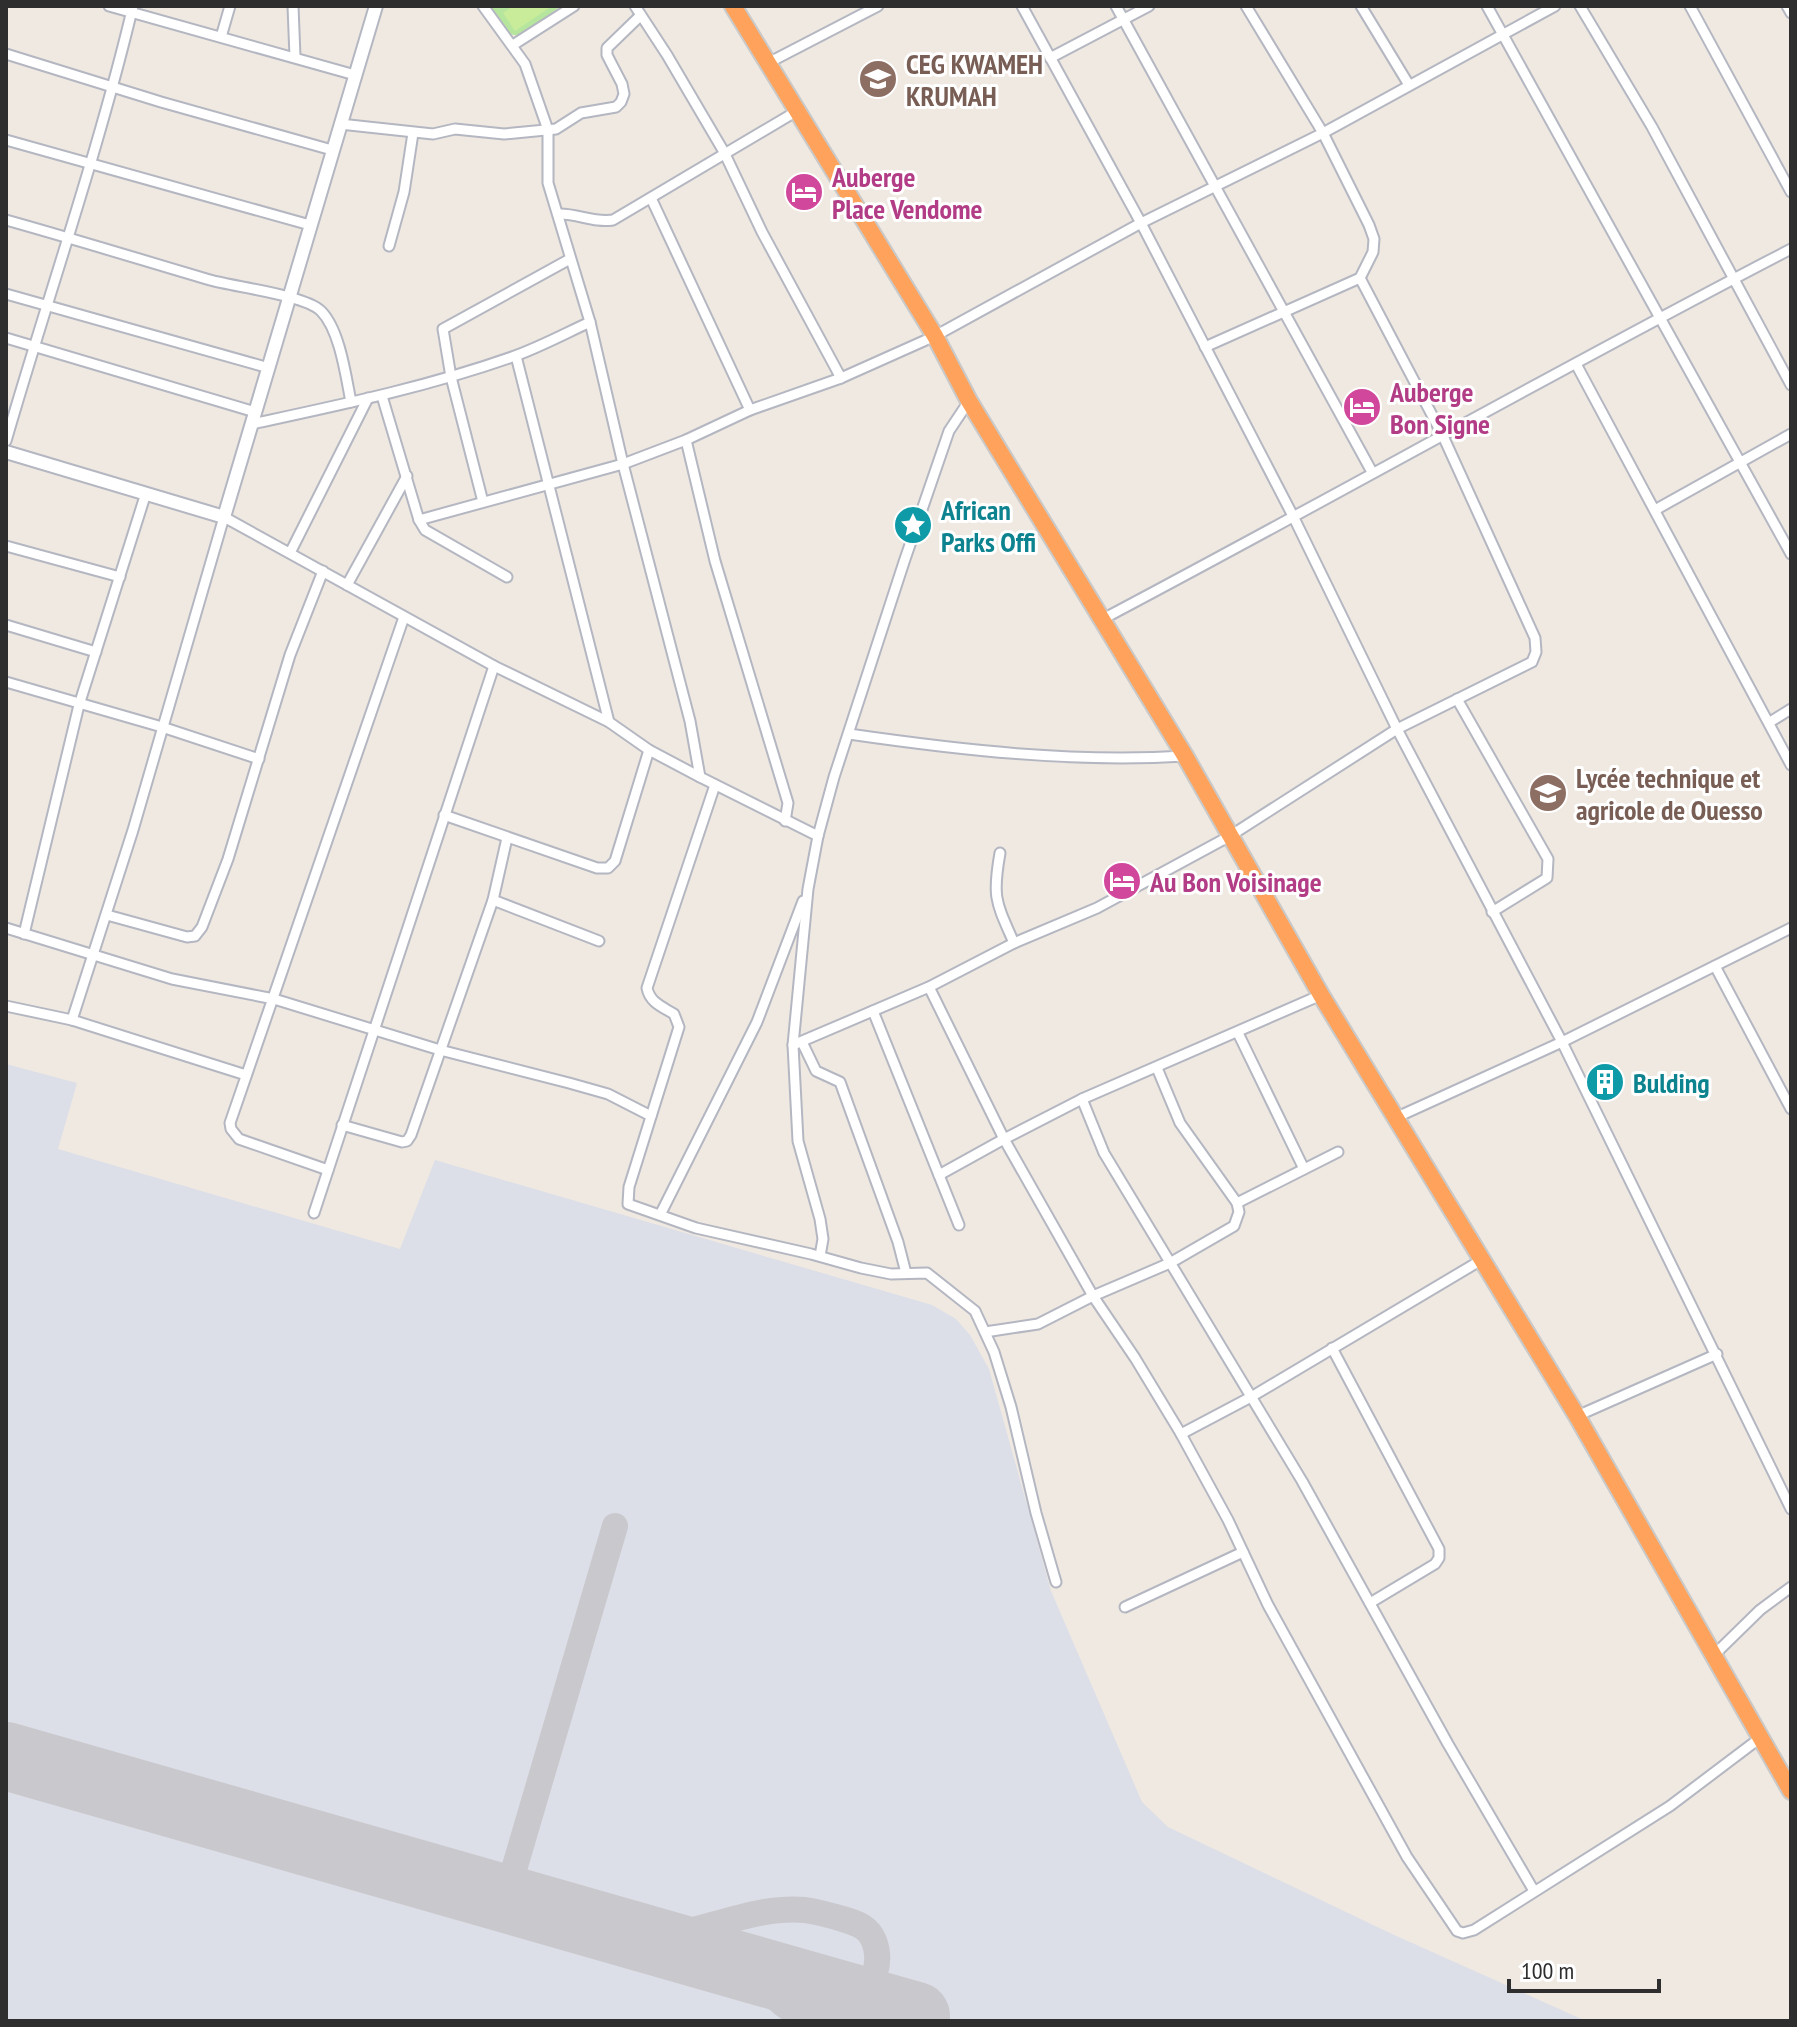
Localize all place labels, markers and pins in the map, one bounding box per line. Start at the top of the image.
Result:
place label: CEG KWAMEH KRUMAH [906,45,1043,114]
school or university icon: CEG KWAMEH KRUMAH [857,58,899,100]
place label: Auberge Place Vendome [831,158,983,227]
hotel icon: Auberge Place Vendome [783,171,825,213]
place label: Auberge Bon Signe [1389,373,1490,442]
hotel icon: Auberge Bon Signe [1341,386,1383,428]
place label: African Parks Offi [940,491,1036,560]
place icon: African Parks Offi [892,504,934,546]
place label: Lycée technique et agricole de Ouesso [1576,759,1763,828]
school or university icon: Lycée technique et agricole de Ouesso [1527,772,1569,814]
hotel icon: Au Bon Voisinage [1101,860,1143,902]
place label: Au Bon Voisinage [1149,863,1322,900]
building icon: Bulding [1584,1061,1626,1103]
place label: Bulding [1633,1064,1710,1101]

